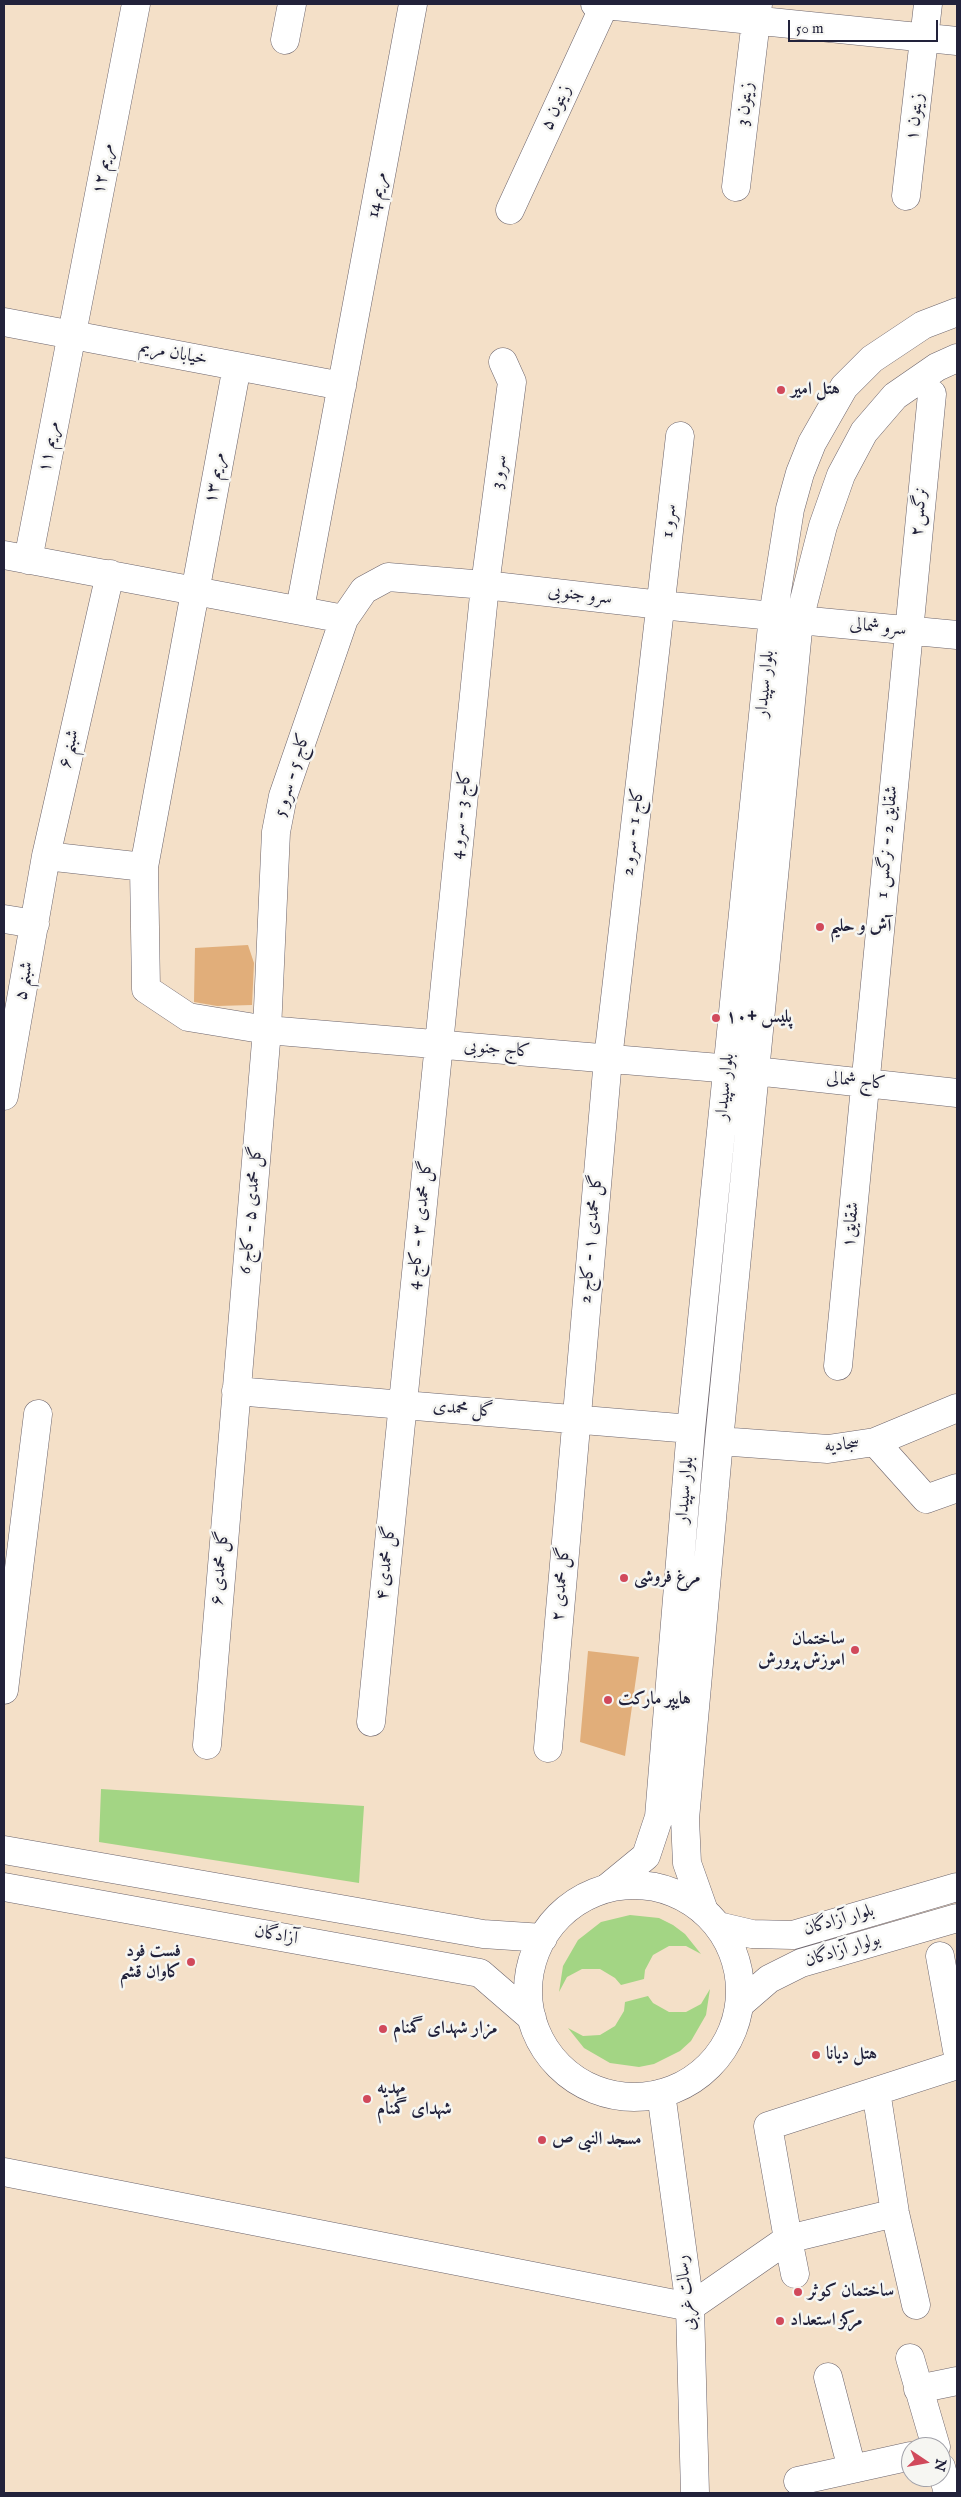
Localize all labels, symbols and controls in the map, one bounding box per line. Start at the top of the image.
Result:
scale bar [791,10,941,42]
text: 50 m [796,19,824,38]
street label: زیتون 3 [733,81,759,127]
street label: زیتون ۵ [537,82,577,134]
street label: زیتون ۱ [902,92,930,142]
street label: مریم ۱۲ [88,141,120,197]
street label: مریم 14 [363,170,393,220]
street label: خیابان مریم [137,337,209,371]
place label: هتل امیر [791,379,840,401]
marker: هتل امیر [775,384,787,396]
street label: مریم ۱۱ [34,419,66,475]
street label: مریم ۱۳ [201,451,231,505]
street label: سرو 3 [487,454,513,490]
street label: نرگس۲ [907,487,933,537]
street label: سرو 1 [657,503,683,539]
street label: سرو جنوبی [547,581,613,611]
street label: سرو شمالی [849,614,907,642]
street label: بلوار سپیدار [752,649,780,719]
street label: شبنم ۶ [55,727,85,771]
street label: کاج 5 - سرو 5 [270,731,316,819]
street label: کاج 3 - سرو 4 [447,770,477,860]
street label: شقایق 2 - نرگس 1 [872,785,904,899]
street label: کاج 1 - سرو 2 [618,787,650,877]
place label: آش و حلیم [830,916,891,938]
marker: آش و حلیم [814,921,826,933]
street label: شبنم ۵ [11,960,39,1002]
place label: پلیس +۱۰ [726,1007,792,1029]
marker: پلیس +۱۰ [710,1012,722,1024]
street label: کاج جنوبی [463,1036,531,1064]
street label: بلوار سپیدار [712,1052,740,1122]
street label: کاج شمالی [825,1068,887,1096]
street label: گل محمدی ۵ - کاج 6 [236,1145,268,1275]
street label: گل محمدی ۳ - کاج 4 [403,1159,439,1291]
street label: گل محمدی ۱ - کاج 2 [576,1174,608,1304]
street label: شقایق۱ [839,1201,865,1249]
street label: گل محمدی [432,1397,494,1423]
street label: سجادیه [824,1434,860,1458]
street label: بلوار سپیدار [672,1456,700,1524]
street label: گل محمدی ۴ [372,1524,402,1602]
street label: گل محمدی ۶ [207,1530,235,1606]
street label: گل محمدی ۲ [548,1546,576,1622]
place label: مرغ فروشی [634,1567,700,1589]
marker: مرغ فروشی [618,1572,630,1584]
place label: ساختمان اموزش پرورش [758,1629,845,1672]
marker: ساختمان اموزش پرورش [849,1644,861,1656]
place label: هایپر مارکت [618,1689,691,1711]
marker: هایپر مارکت [602,1694,614,1706]
street label: بلوار آزادگان [801,1901,877,1941]
street label: آزادگان [253,1922,299,1950]
street label: بولوار آزادگان [803,1929,883,1973]
place label: فست فود كاوان قشم [119,1941,181,1984]
marker: فست فود كاوان قشم [185,1956,197,1968]
place label: مزار شهدای گمنام [393,2018,498,2040]
marker: مزار شهدای گمنام [377,2023,389,2035]
place label: هتل دیانا [826,2044,877,2066]
marker: هتل دیانا [810,2049,822,2061]
place label: مهدیه شهدای گمنام [377,2078,452,2120]
marker: مهدیه شهدای گمنام [361,2093,373,2105]
place label: مسجد النبی ص [552,2129,642,2151]
marker: مسجد النبی ص [536,2134,548,2146]
street label: رسالت غربی [672,2254,702,2332]
place label: ساختمان کوثر [808,2281,894,2303]
marker: ساختمان کوثر [792,2286,804,2298]
place label: مرکز استعداد [790,2310,862,2332]
marker: مرکز استعداد [774,2315,786,2327]
north arrow [901,2437,951,2487]
text: N [930,2457,950,2473]

